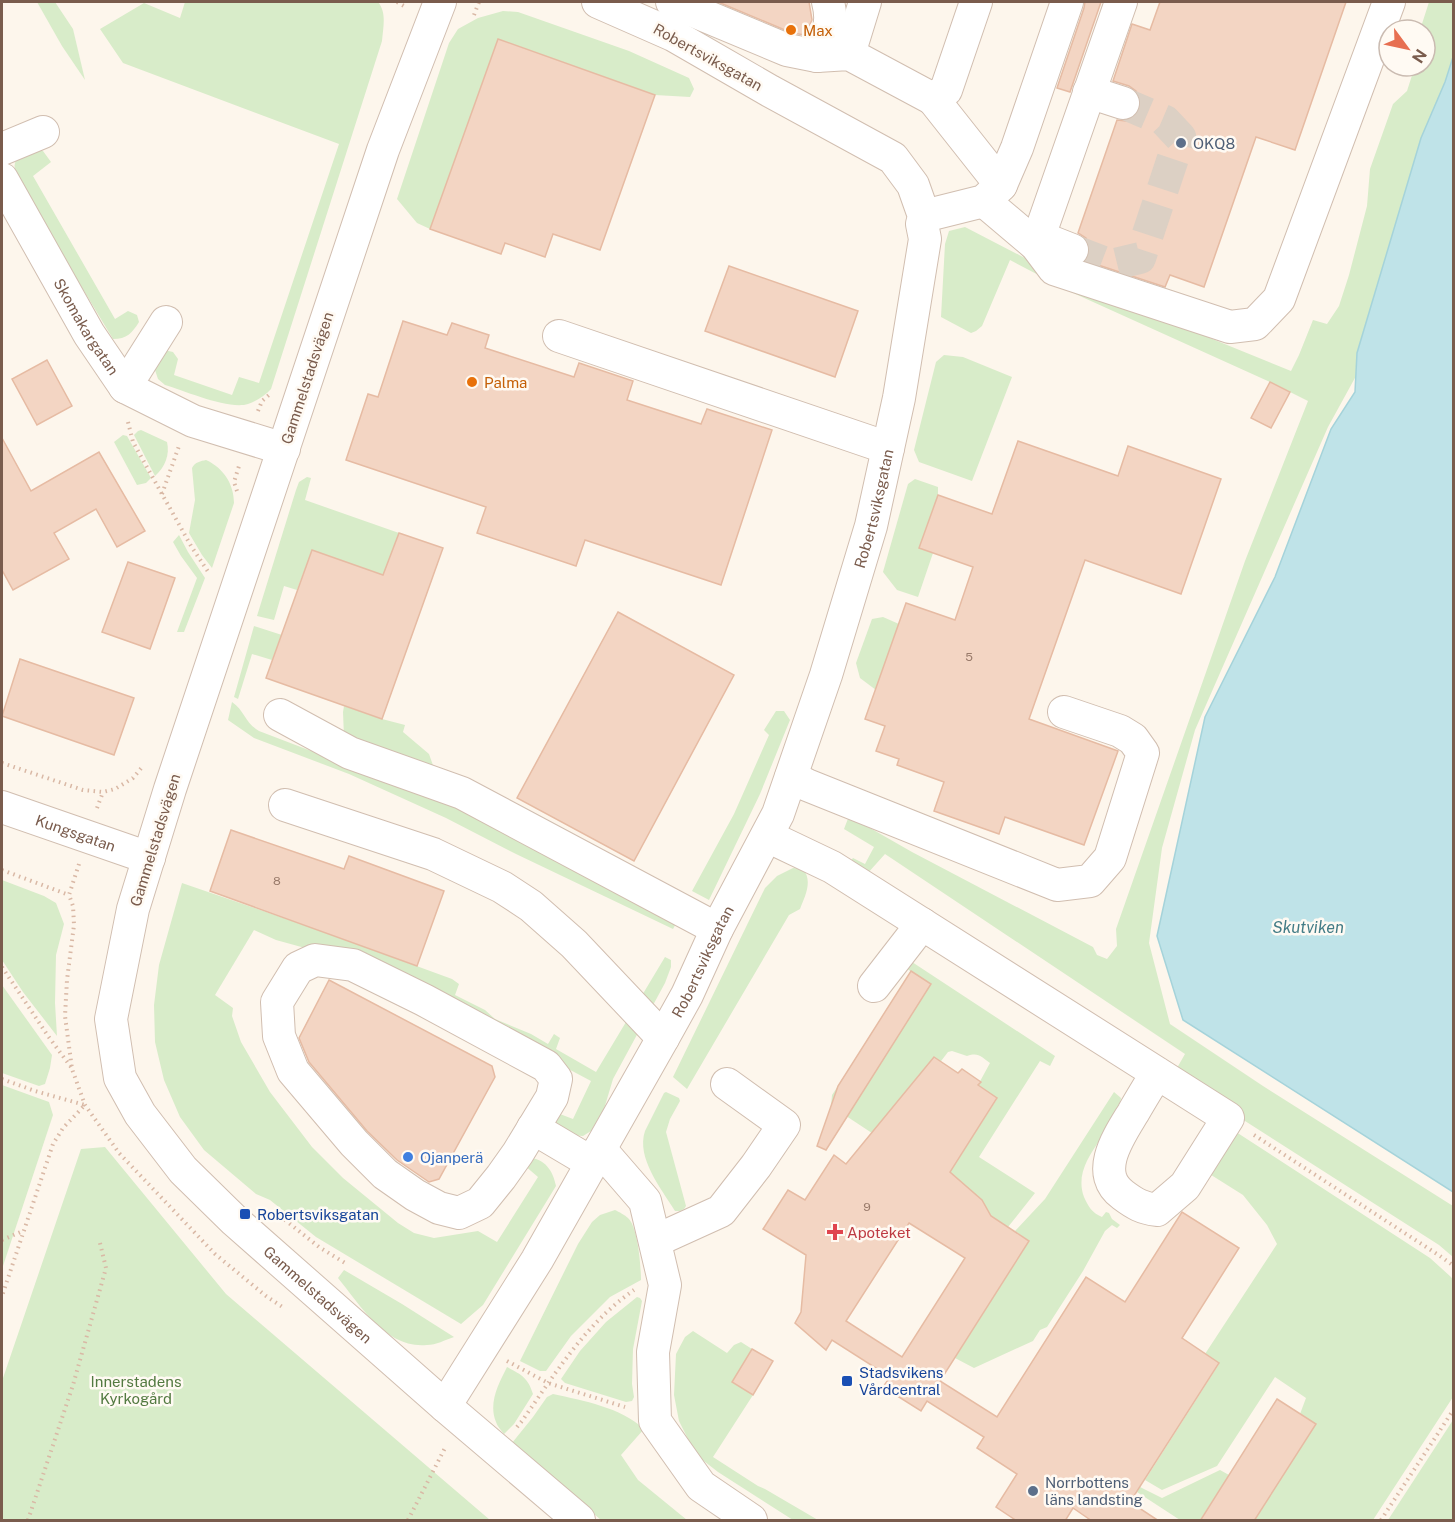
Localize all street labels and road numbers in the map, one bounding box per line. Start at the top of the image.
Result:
street label: Robertsviksgatan [651,20,765,94]
street label: Skomakargatan [51,275,123,378]
street label: Gammelstadsvägen [278,310,336,446]
street label: Robertsviksgatan [850,447,896,570]
street label: Gammelstadsvägen [127,772,183,908]
street label: Kungsgatan [33,811,118,854]
street label: Robertsviksgatan [668,903,736,1020]
street label: Gammelstadsvägen [261,1242,376,1346]

